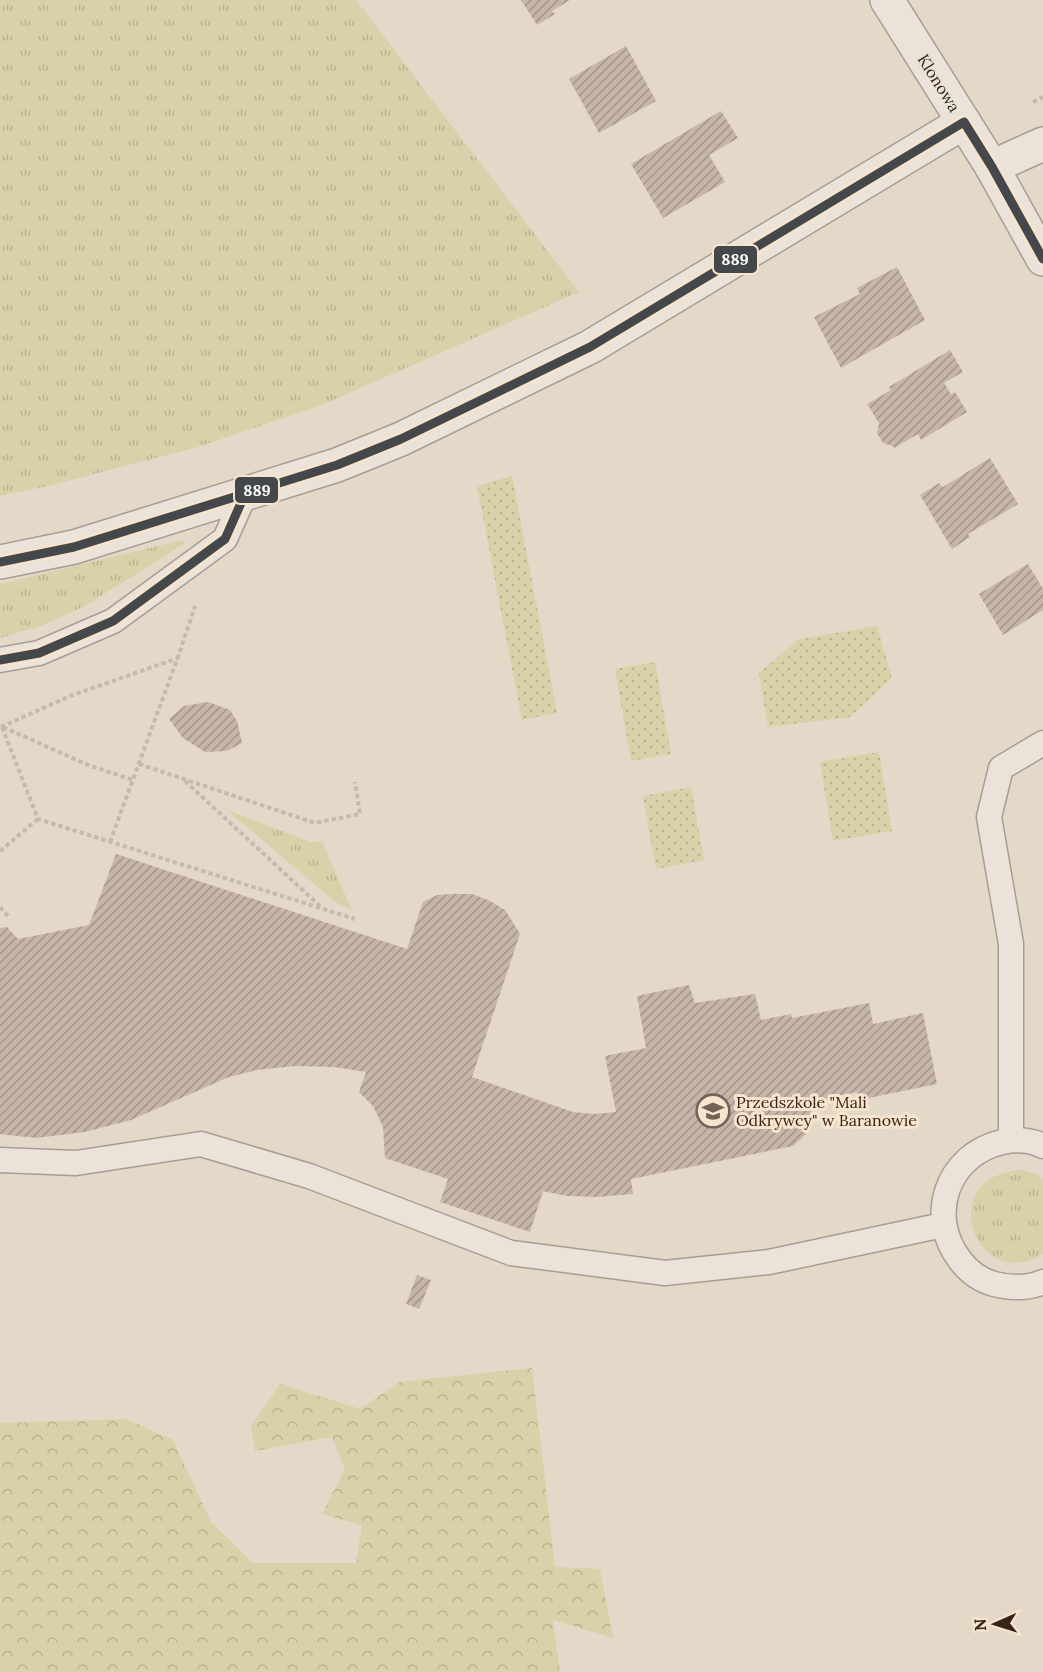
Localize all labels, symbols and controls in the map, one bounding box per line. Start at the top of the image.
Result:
street label: Klonowa [914,50,965,116]
line badge: 889 [713,245,758,274]
text: 889 [721,249,749,269]
line badge: 889 [234,476,279,504]
text: 889 [243,480,271,500]
place label: Przedszkole "Mali Odkrywcy" w Baranowie [736,1092,917,1130]
school or university icon: Przedszkole "Mali Odkrywcy" w Baranowie [695,1093,731,1129]
north arrow [965,1594,1025,1654]
text: N [970,1618,990,1631]

